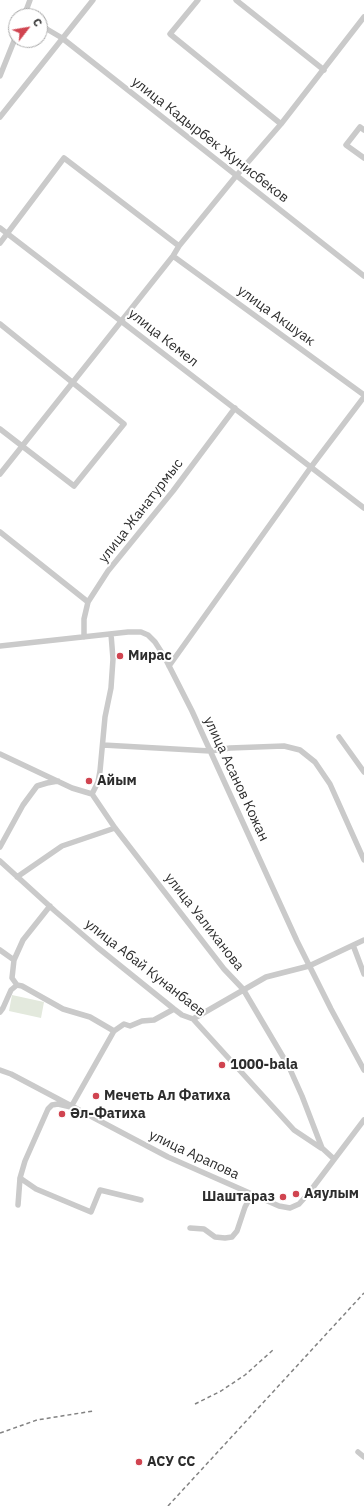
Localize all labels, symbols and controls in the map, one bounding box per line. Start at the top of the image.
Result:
north arrow [8,8,48,48]
text: С [30,16,45,29]
street label: улица Кадырбек Жунисбеков [128,73,292,207]
street label: улица Акшуак [234,282,318,350]
street label: улица Кемел [125,306,201,370]
street label: улица Жанатурмыс [95,456,187,566]
place label: Мирас [128,648,172,664]
marker: Мирас [115,651,125,661]
street label: улица Асанов Кожан [200,714,272,844]
place label: Айым [97,773,137,789]
marker: Айым [84,776,94,786]
street label: улица Уалиханова [161,870,247,974]
street label: улица Абай Кунанбаев [81,916,209,1020]
place label: 1000-bala [230,1057,298,1073]
marker: 1000-bala [217,1060,227,1070]
place label: Мечеть Ал Фатиха [104,1088,230,1104]
marker: Мечеть Ал Фатиха [91,1091,101,1101]
place label: Әл-Фатиха [70,1106,146,1122]
marker: Әл-Фатиха [57,1109,67,1119]
street label: улица Арапова [146,1127,242,1183]
place label: Аяулым [304,1186,359,1202]
place label: Шаштараз [202,1189,275,1205]
marker: Аяулым [291,1189,301,1199]
marker: Шаштараз [278,1192,288,1202]
place label: АСУ СС [147,1454,195,1470]
marker: АСУ СС [134,1457,144,1467]

